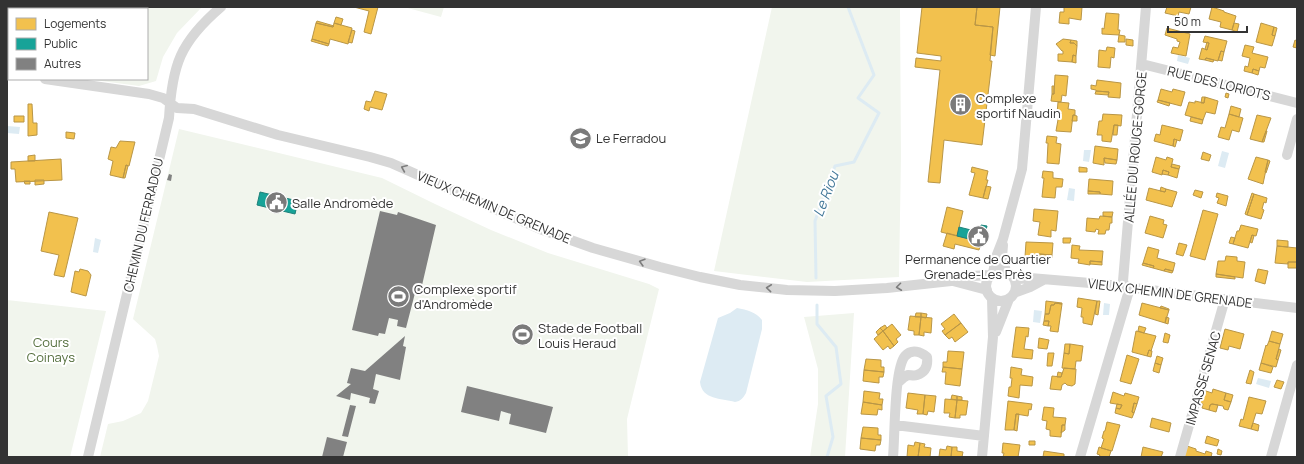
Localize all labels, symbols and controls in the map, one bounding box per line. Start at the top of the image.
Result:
legend [8,8,148,80]
scale bar [1168,8,1247,34]
text: 50 m [1174,13,1201,30]
text: Logements [44,15,106,32]
text: Public [44,35,78,52]
text: Autres [44,55,81,72]
street label: RUE DES LORIOTS [1166,61,1272,105]
street label: ALLÉE DU ROUGE-GORGE [1119,71,1151,223]
place label: Complexe sportif Naudin [976,89,1061,122]
building icon: Complexe sportif Naudin [948,92,974,118]
school or university icon: Le Ferradou [568,125,594,151]
place label: Le Ferradou [596,129,666,147]
street label: CHEMIN DU FERRADOU [119,156,167,294]
one-way arrow [401,165,408,173]
street label: VIEUX CHEMIN DE GRENADE [414,166,574,248]
water label: Le Riou [808,167,843,219]
public building icon: Salle Andromède [264,190,290,216]
place label: Salle Andromède [292,194,394,212]
public building icon: Permanence de Quartier Grenade-Les Près [965,224,991,250]
place label: Permanence de Quartier Grenade-Les Près [905,250,1051,283]
one-way arrow [639,258,646,267]
street label: VIEUX CHEMIN DE GRENADE [1087,274,1253,312]
place label: Complexe sportif d'Andromède [414,280,517,313]
one-way arrow [896,282,902,291]
sports icon: Complexe sportif d'Andromède [385,283,411,309]
one-way arrow [766,284,772,293]
place label: Stade de Football Louis Heraud [538,319,642,352]
sports icon: Stade de Football Louis Heraud [510,322,536,348]
street label: IMPASSE SENAC [1181,329,1225,427]
park label: Cours Coinays [27,333,75,366]

